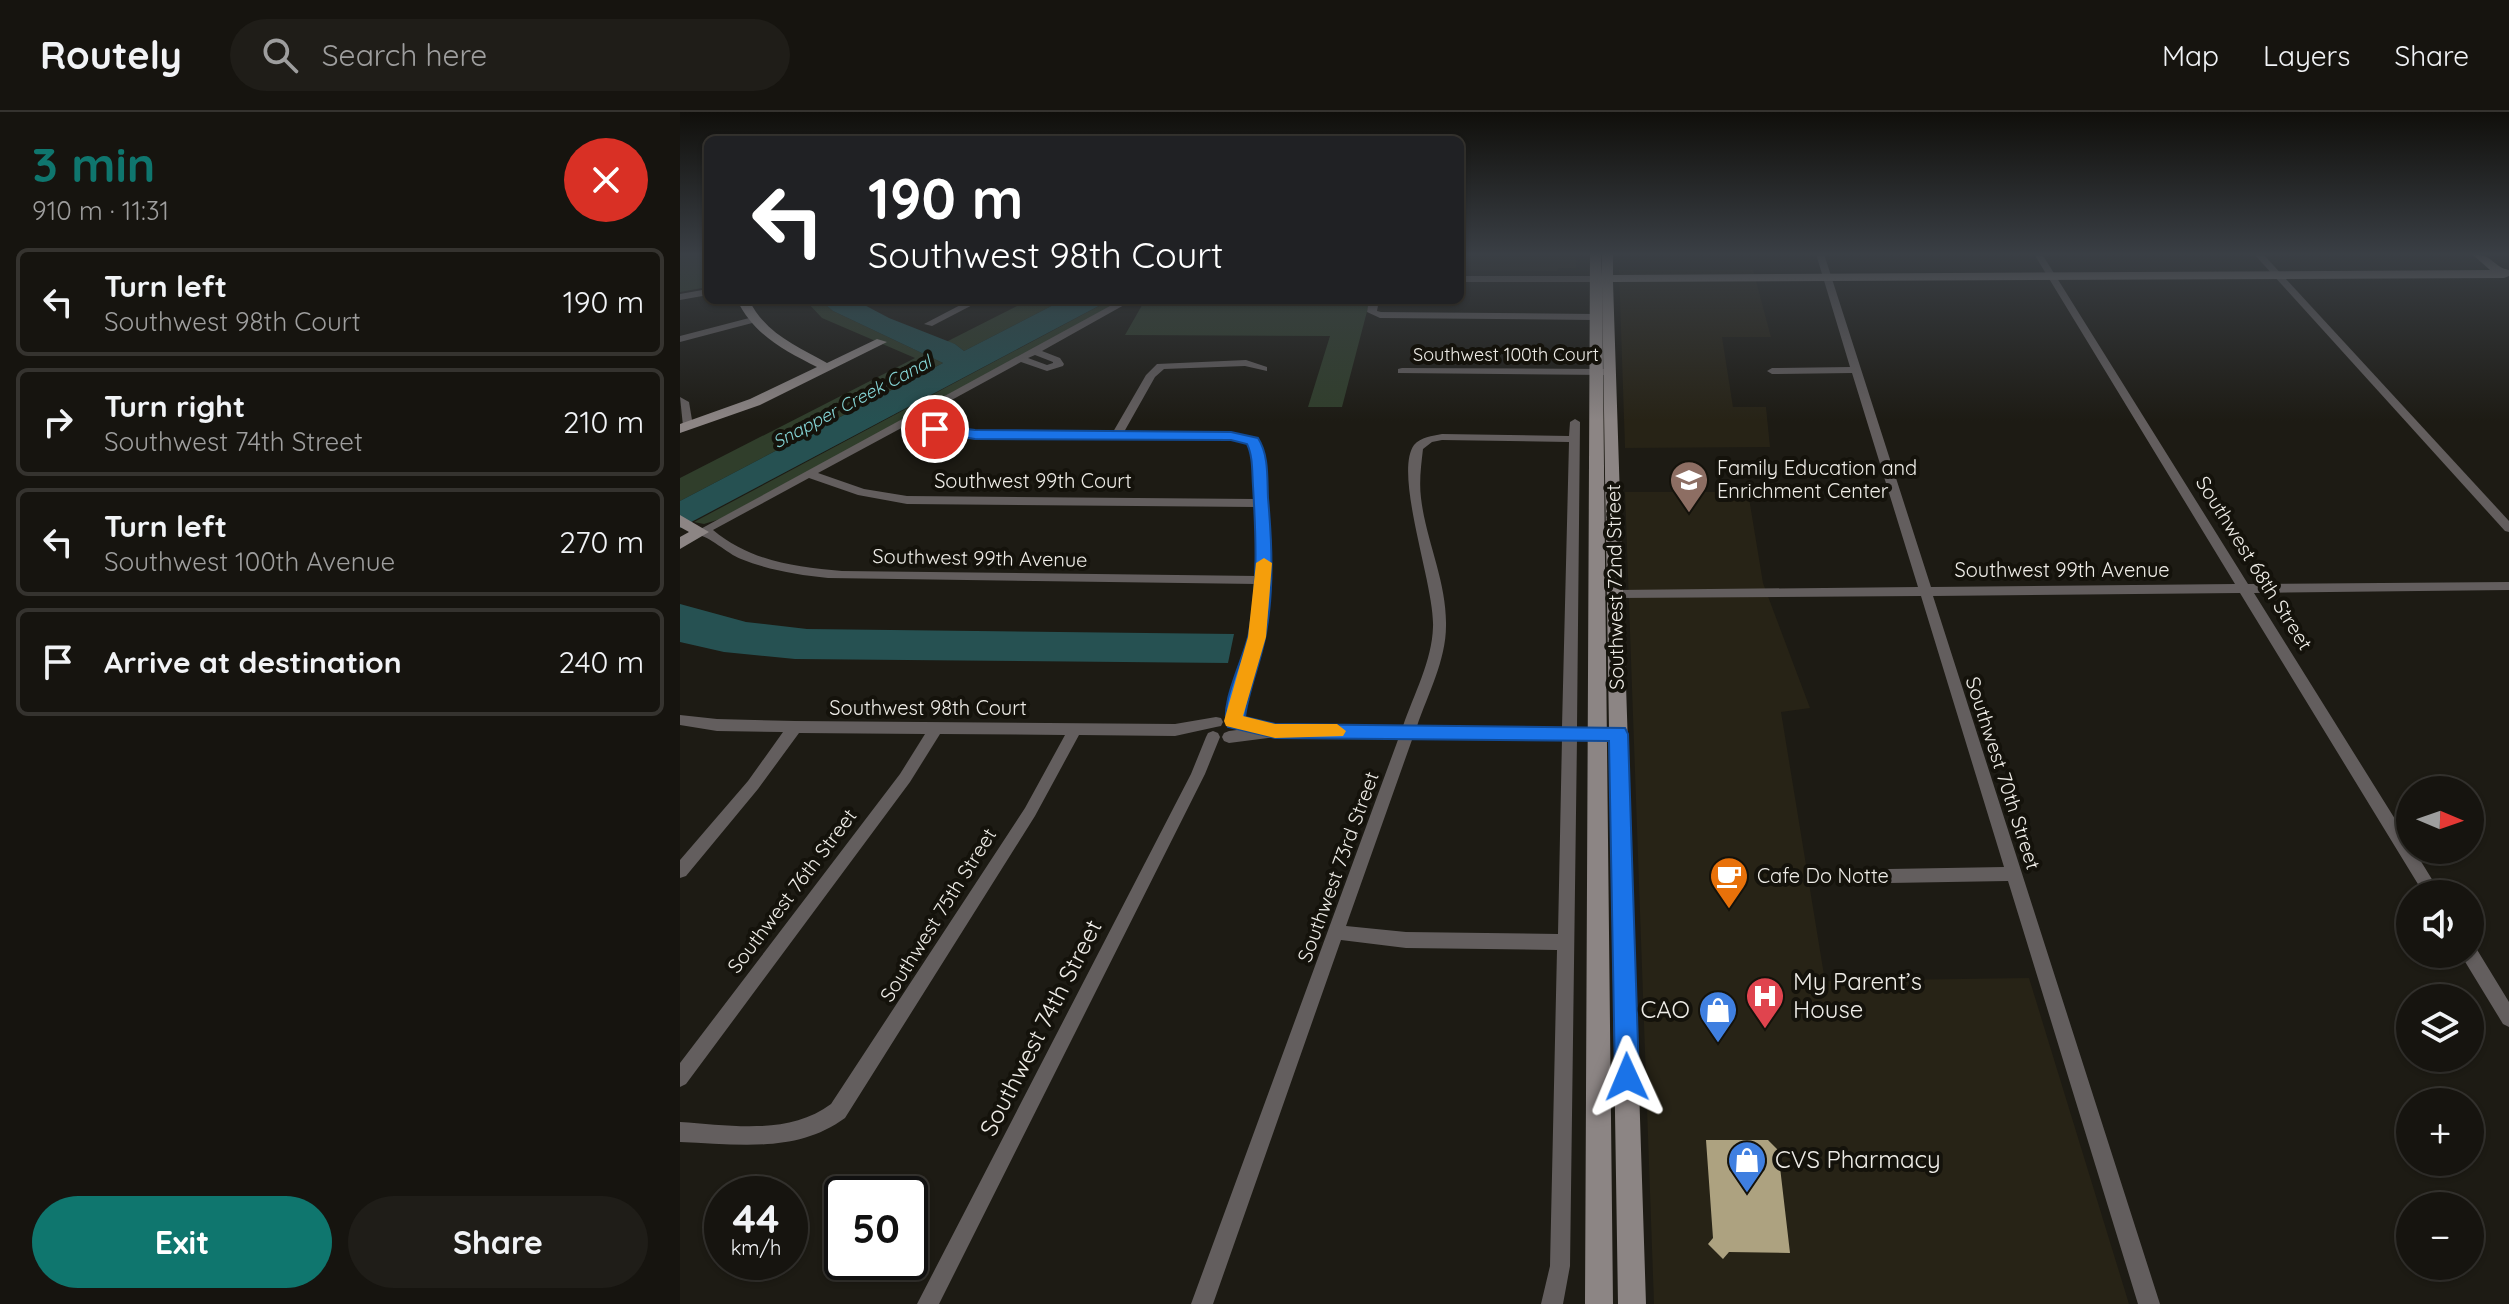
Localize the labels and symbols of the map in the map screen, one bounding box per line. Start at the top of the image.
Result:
street label: Southwest 100th Court [1413,343,1599,366]
water label: Snapper Creek Canal [768,349,937,453]
pin [901,395,969,463]
place label: Family Education and Enrichment Center [1717,455,1917,503]
school or university icon: Family Education and Enrichment Center [1668,459,1710,514]
street label: Southwest 99th Court [934,468,1132,493]
street label: Southwest 68th Street [2191,471,2318,655]
street label: Southwest 72nd Street [1600,484,1629,690]
street label: Southwest 99th Avenue [872,543,1088,572]
street label: Southwest 99th Avenue [1954,557,2170,582]
street label: Southwest 70th Street [1960,673,2047,873]
street label: Southwest 98th Court [829,695,1027,720]
street label: Southwest 73rd Street [1291,768,1384,966]
north arrow [2396,776,2484,864]
street label: Southwest 76th Street [722,803,862,978]
street label: Southwest 75th Street [874,823,1001,1006]
cafe icon: Cafe Do Notte [1708,855,1750,910]
place label: Cafe Do Notte [1757,863,1889,888]
street label: Southwest 74th Street [973,914,1108,1141]
place label: My Parent’s House [1793,966,1922,1024]
hospital icon: My Parent’s House [1744,975,1786,1030]
shop icon: CAO [1697,989,1739,1044]
place label: CAO [1641,994,1690,1024]
position arrow [1585,1035,1669,1119]
shop icon: CVS Pharmacy [1726,1139,1768,1194]
place label: CVS Pharmacy [1775,1144,1941,1174]
speed limit sign: 50 [824,1176,928,1280]

